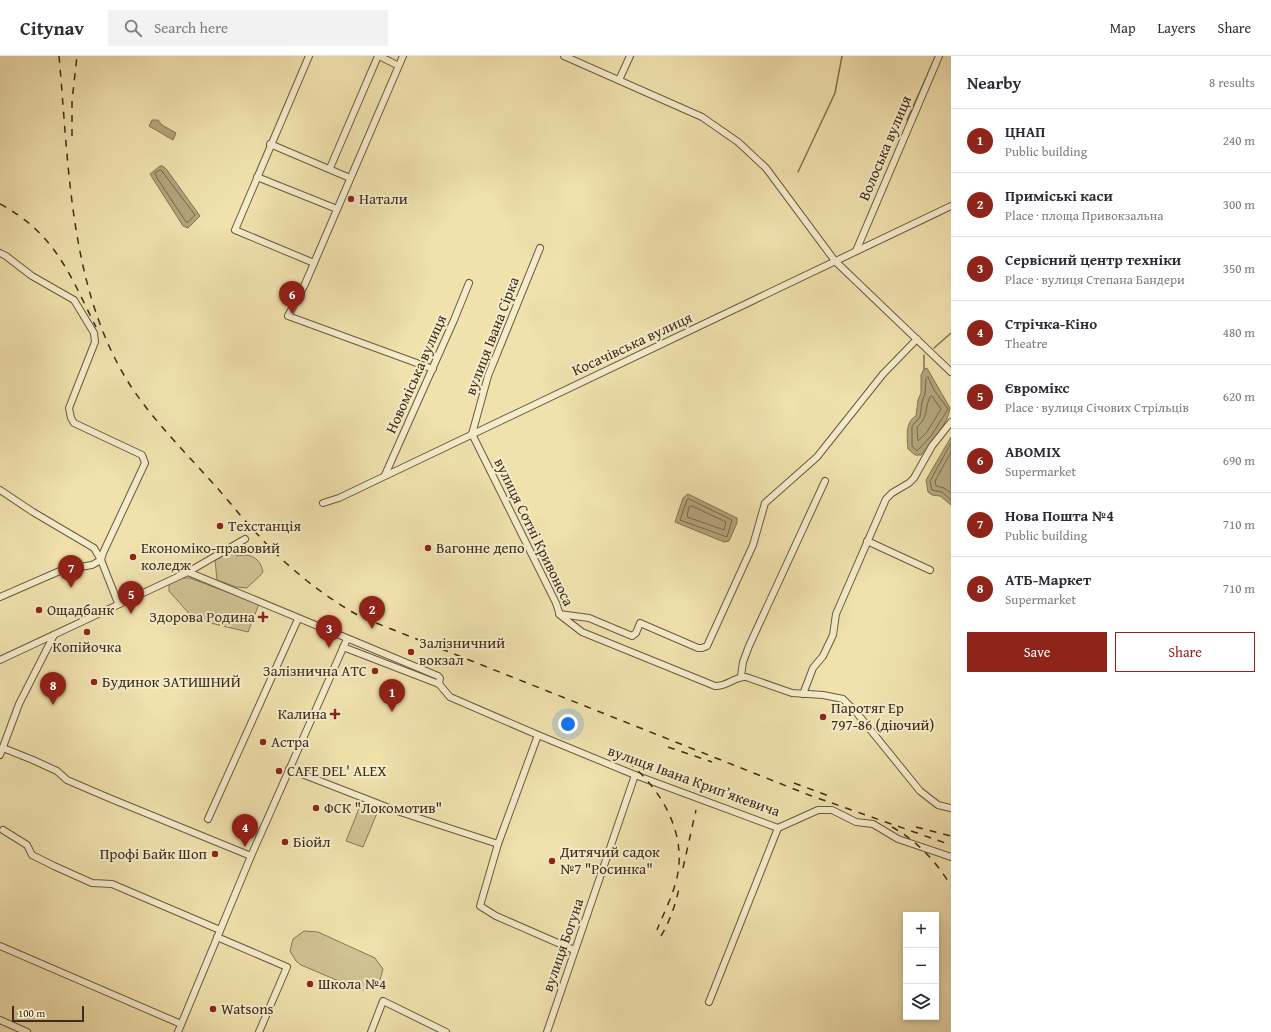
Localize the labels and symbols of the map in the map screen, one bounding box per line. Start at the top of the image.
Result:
street label: Волоська вулиця [853,92,916,204]
place label: Натали [359,188,408,209]
marker: Натали [346,194,356,204]
street label: вулиця Івана Сірка [459,273,524,398]
pin: 6 [279,281,305,314]
street label: Косачівська вулиця [568,306,696,381]
street label: Новоміська вулиця [380,311,451,436]
street label: вулиця Сотні Кривоноса [489,454,580,610]
place label: Техстанція [228,515,302,536]
marker: Техстанція [215,521,225,531]
place label: Економіко-правовий коледж [141,537,280,575]
place label: Вагонне депо [436,537,525,558]
marker: Вагонне депо [423,543,433,553]
marker: Економіко-правовий коледж [128,552,138,562]
pin: 7 [58,555,84,588]
pin: 5 [118,581,144,614]
pin: 2 [359,596,385,629]
place label: Ощадбанк [47,599,114,620]
marker: Ощадбанк [34,605,44,615]
place label: Здорова Родина [149,606,256,627]
marker: Здорова Родина [258,612,268,622]
pin: 3 [316,615,342,648]
marker: Копійочка [82,627,92,637]
place label: Залізничний вокзал [419,632,505,670]
place label: Копійочка [52,636,122,657]
marker: Залізничний вокзал [406,647,416,657]
place label: Залізнична АТС [263,660,367,681]
marker: Залізнична АТС [370,666,380,676]
place label: Будинок ЗАТИШНИЙ [102,671,241,692]
pin: 8 [40,672,66,705]
marker: Будинок ЗАТИШНИЙ [89,677,99,687]
pin: 1 [379,679,405,712]
place label: Паротяг Ер 797-86 (діючий) [831,697,934,735]
place label: Калина [278,703,328,724]
marker: Калина [330,709,340,719]
marker: Паротяг Ер 797-86 (діючий) [818,712,828,722]
your location [558,714,578,734]
place label: Астра [271,731,310,752]
marker: Астра [258,737,268,747]
street label: вулиця Івана Крипʼякевича [605,740,784,822]
place label: CAFE DEL' ALEX [287,760,387,781]
marker: CAFE DEL' ALEX [274,766,284,776]
place label: ФСК "Локомотив" [324,797,442,818]
marker: ФСК "Локомотив" [311,803,321,813]
pin: 4 [232,814,258,847]
place label: Біойл [293,831,331,852]
marker: Біойл [280,837,290,847]
place label: Дитячий садок №7 "Росинка" [559,841,660,879]
place label: Профі Байк Шоп [100,843,208,864]
marker: Профі Байк Шоп [210,849,220,859]
marker: Дитячий садок №7 "Росинка" [547,856,557,866]
street label: вулиця Богуна [537,894,589,994]
place label: Школа №4 [318,973,386,994]
marker: Школа №4 [305,979,315,989]
place label: Watsons [221,998,274,1019]
scale bar [12,1004,84,1023]
marker: Watsons [208,1004,218,1014]

